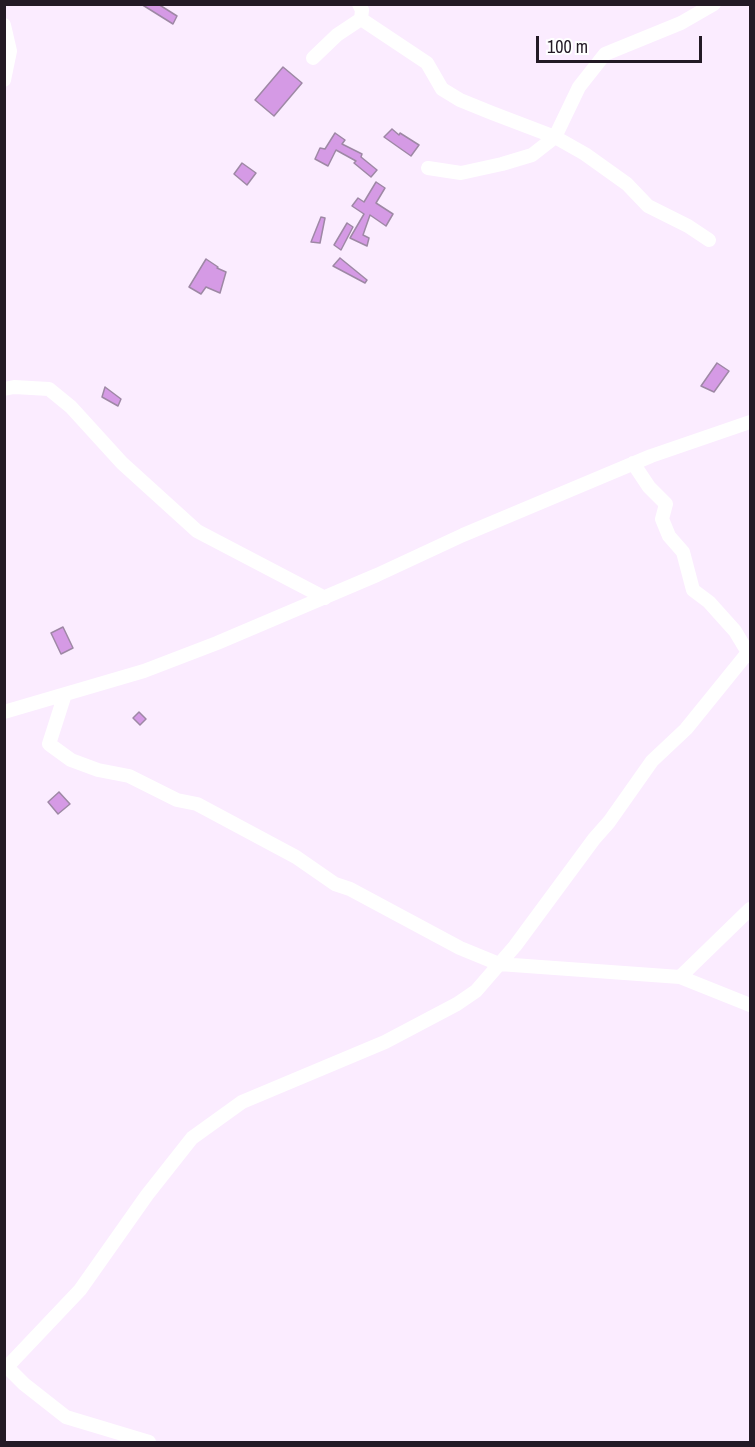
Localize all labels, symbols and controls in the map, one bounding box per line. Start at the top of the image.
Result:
scale bar [539,24,706,62]
text: 100 m [547,34,588,59]

